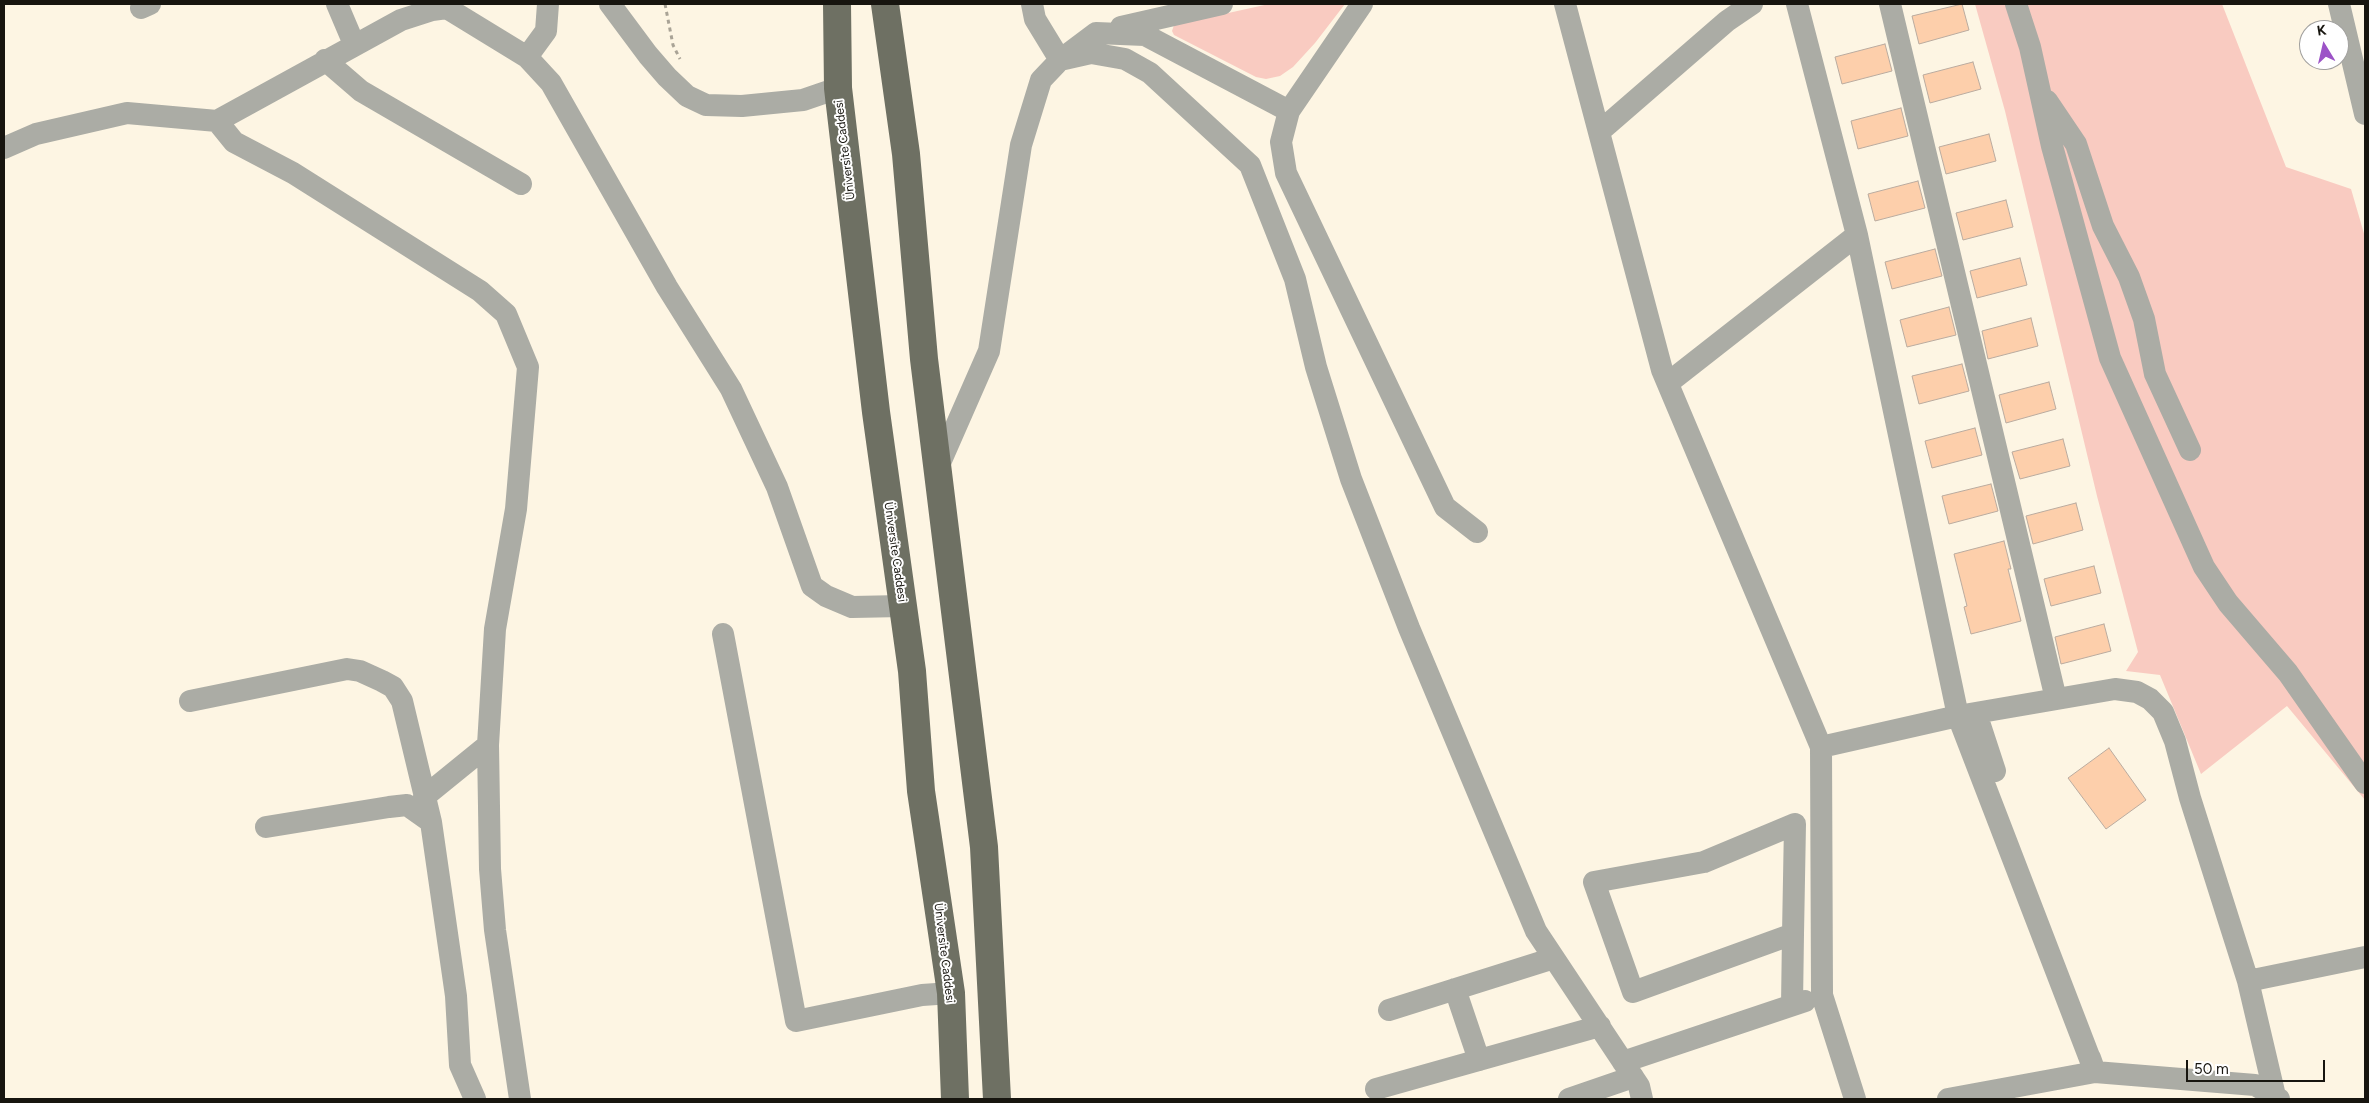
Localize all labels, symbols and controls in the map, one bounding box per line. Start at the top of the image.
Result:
north arrow [2299,20,2349,70]
text: K [2316,22,2328,40]
street label: Üniversite Caddesi [832,99,858,201]
street label: Üniversite Caddesi [881,501,909,603]
street label: Üniversite Caddesi [931,902,957,1004]
scale bar [2189,1050,2328,1082]
text: 50 m [2194,1060,2229,1078]

